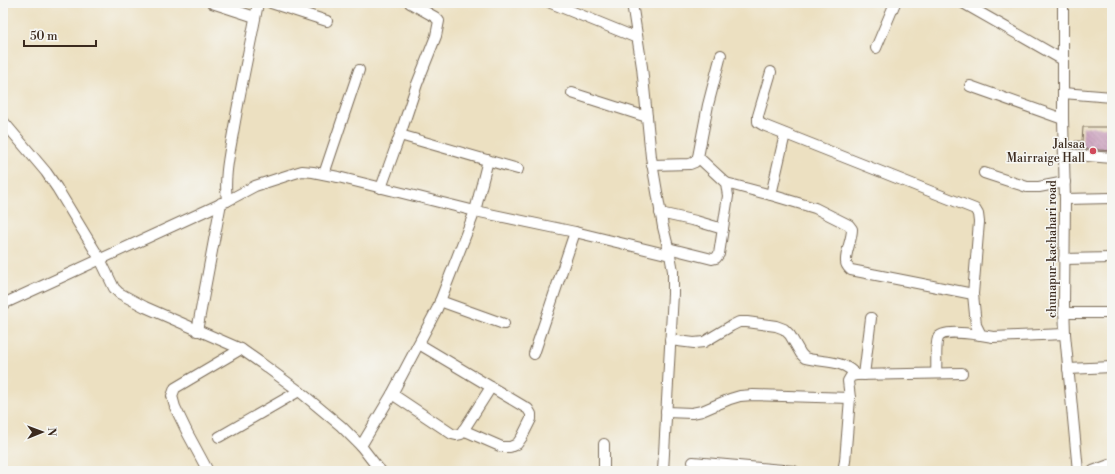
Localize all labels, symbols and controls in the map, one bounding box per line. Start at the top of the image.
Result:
scale bar [24,22,96,48]
text: 50 m [30,29,58,44]
place label: Jalsaa Mairraige Hall [1006,137,1086,166]
marker: Jalsaa Mairraige Hall [1088,146,1098,156]
street label: chunapur-kachahari road [1045,180,1060,318]
north arrow [22,412,62,452]
text: N [44,427,58,437]

